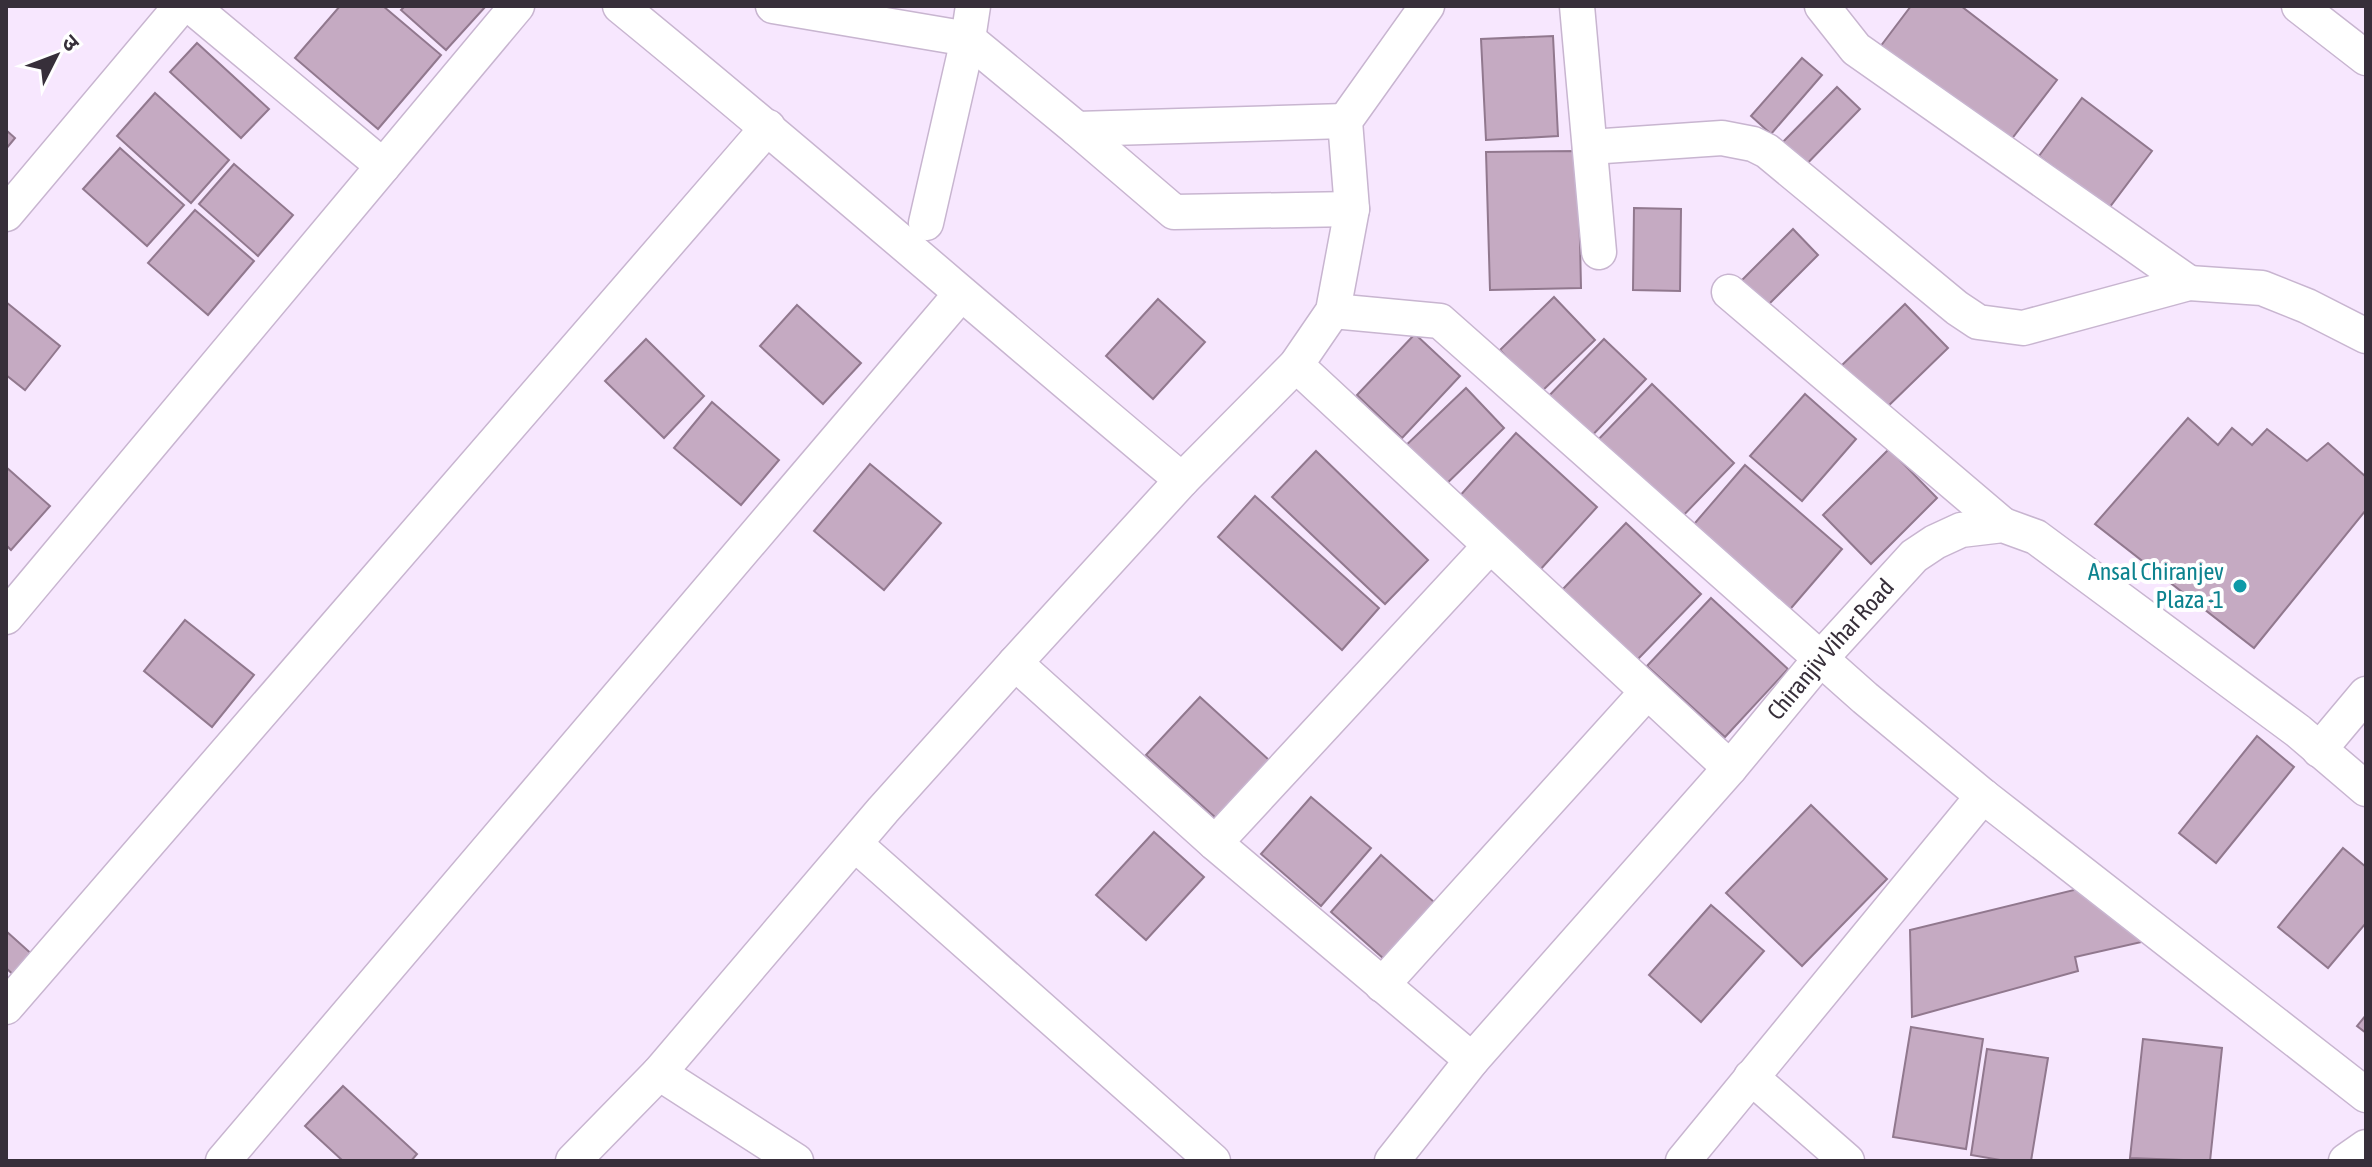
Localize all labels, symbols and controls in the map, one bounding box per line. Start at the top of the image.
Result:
north arrow [16,16,96,96]
text: उ [57,29,86,57]
place label: Ansal Chiranjev Plaza -1 [2088,558,2224,613]
street label: Chiranjiv Vihar Road [1762,573,1899,725]
marker: Ansal Chiranjev Plaza -1 [2231,577,2249,595]

